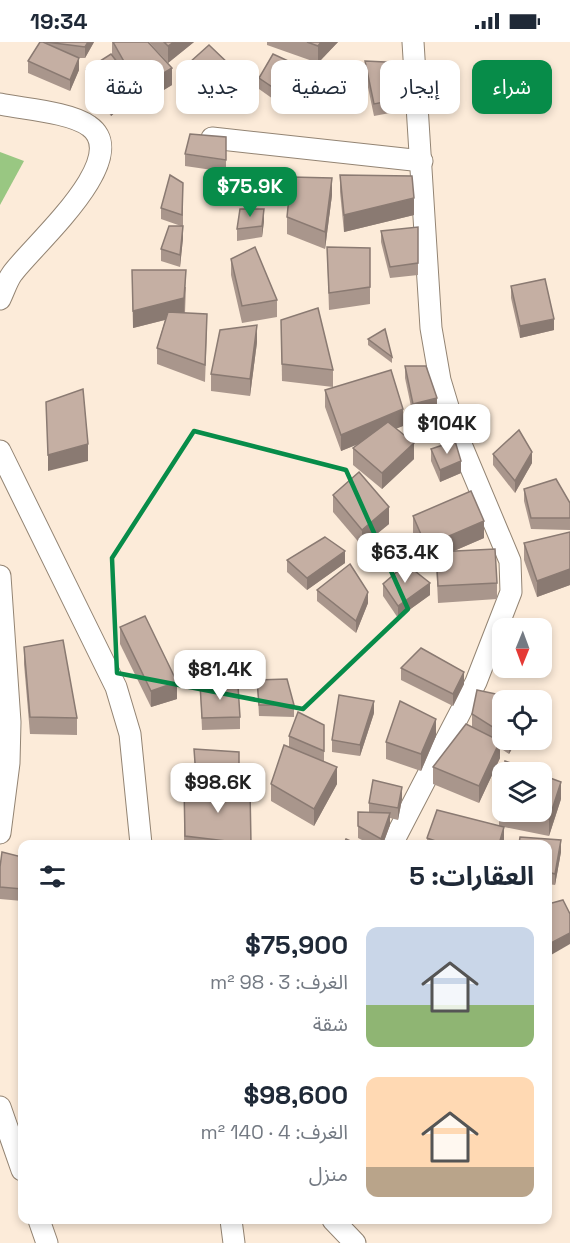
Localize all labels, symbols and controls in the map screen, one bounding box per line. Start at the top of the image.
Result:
text: 19:34 [30,7,87,35]
chip: شقة [85,60,164,114]
chip: جديد [176,60,259,114]
chip: تصفية [271,60,368,114]
chip: إيجار [380,60,460,114]
chip: شراء [472,60,552,114]
pin: $75.9K [201,167,299,218]
text: $75.9K [217,173,283,199]
pin: $104K [405,404,489,455]
text: $104K [417,410,477,436]
pin: $63.4K [356,533,454,584]
text: $63.4K [371,539,439,565]
north arrow [492,618,552,678]
map controls [492,618,552,822]
pin: $81.4K [171,650,269,701]
text: $81.4K [188,656,252,682]
button: locate [492,690,552,750]
button: layers [492,762,552,822]
pin: $98.6K [169,763,267,814]
text: $98.6K [184,769,252,795]
text: العقارات: 5 [409,859,534,893]
icon: filters [36,860,69,893]
text: $75,900 [245,928,348,962]
icon: home [414,951,486,1023]
text: الغرف: 3 · 98 m² [210,969,348,995]
text: شقة [313,1011,348,1037]
text: $98,600 [243,1078,348,1112]
icon: home [414,1101,486,1173]
text: الغرف: 4 · 140 m² [201,1119,348,1145]
text: منزل [309,1161,348,1187]

